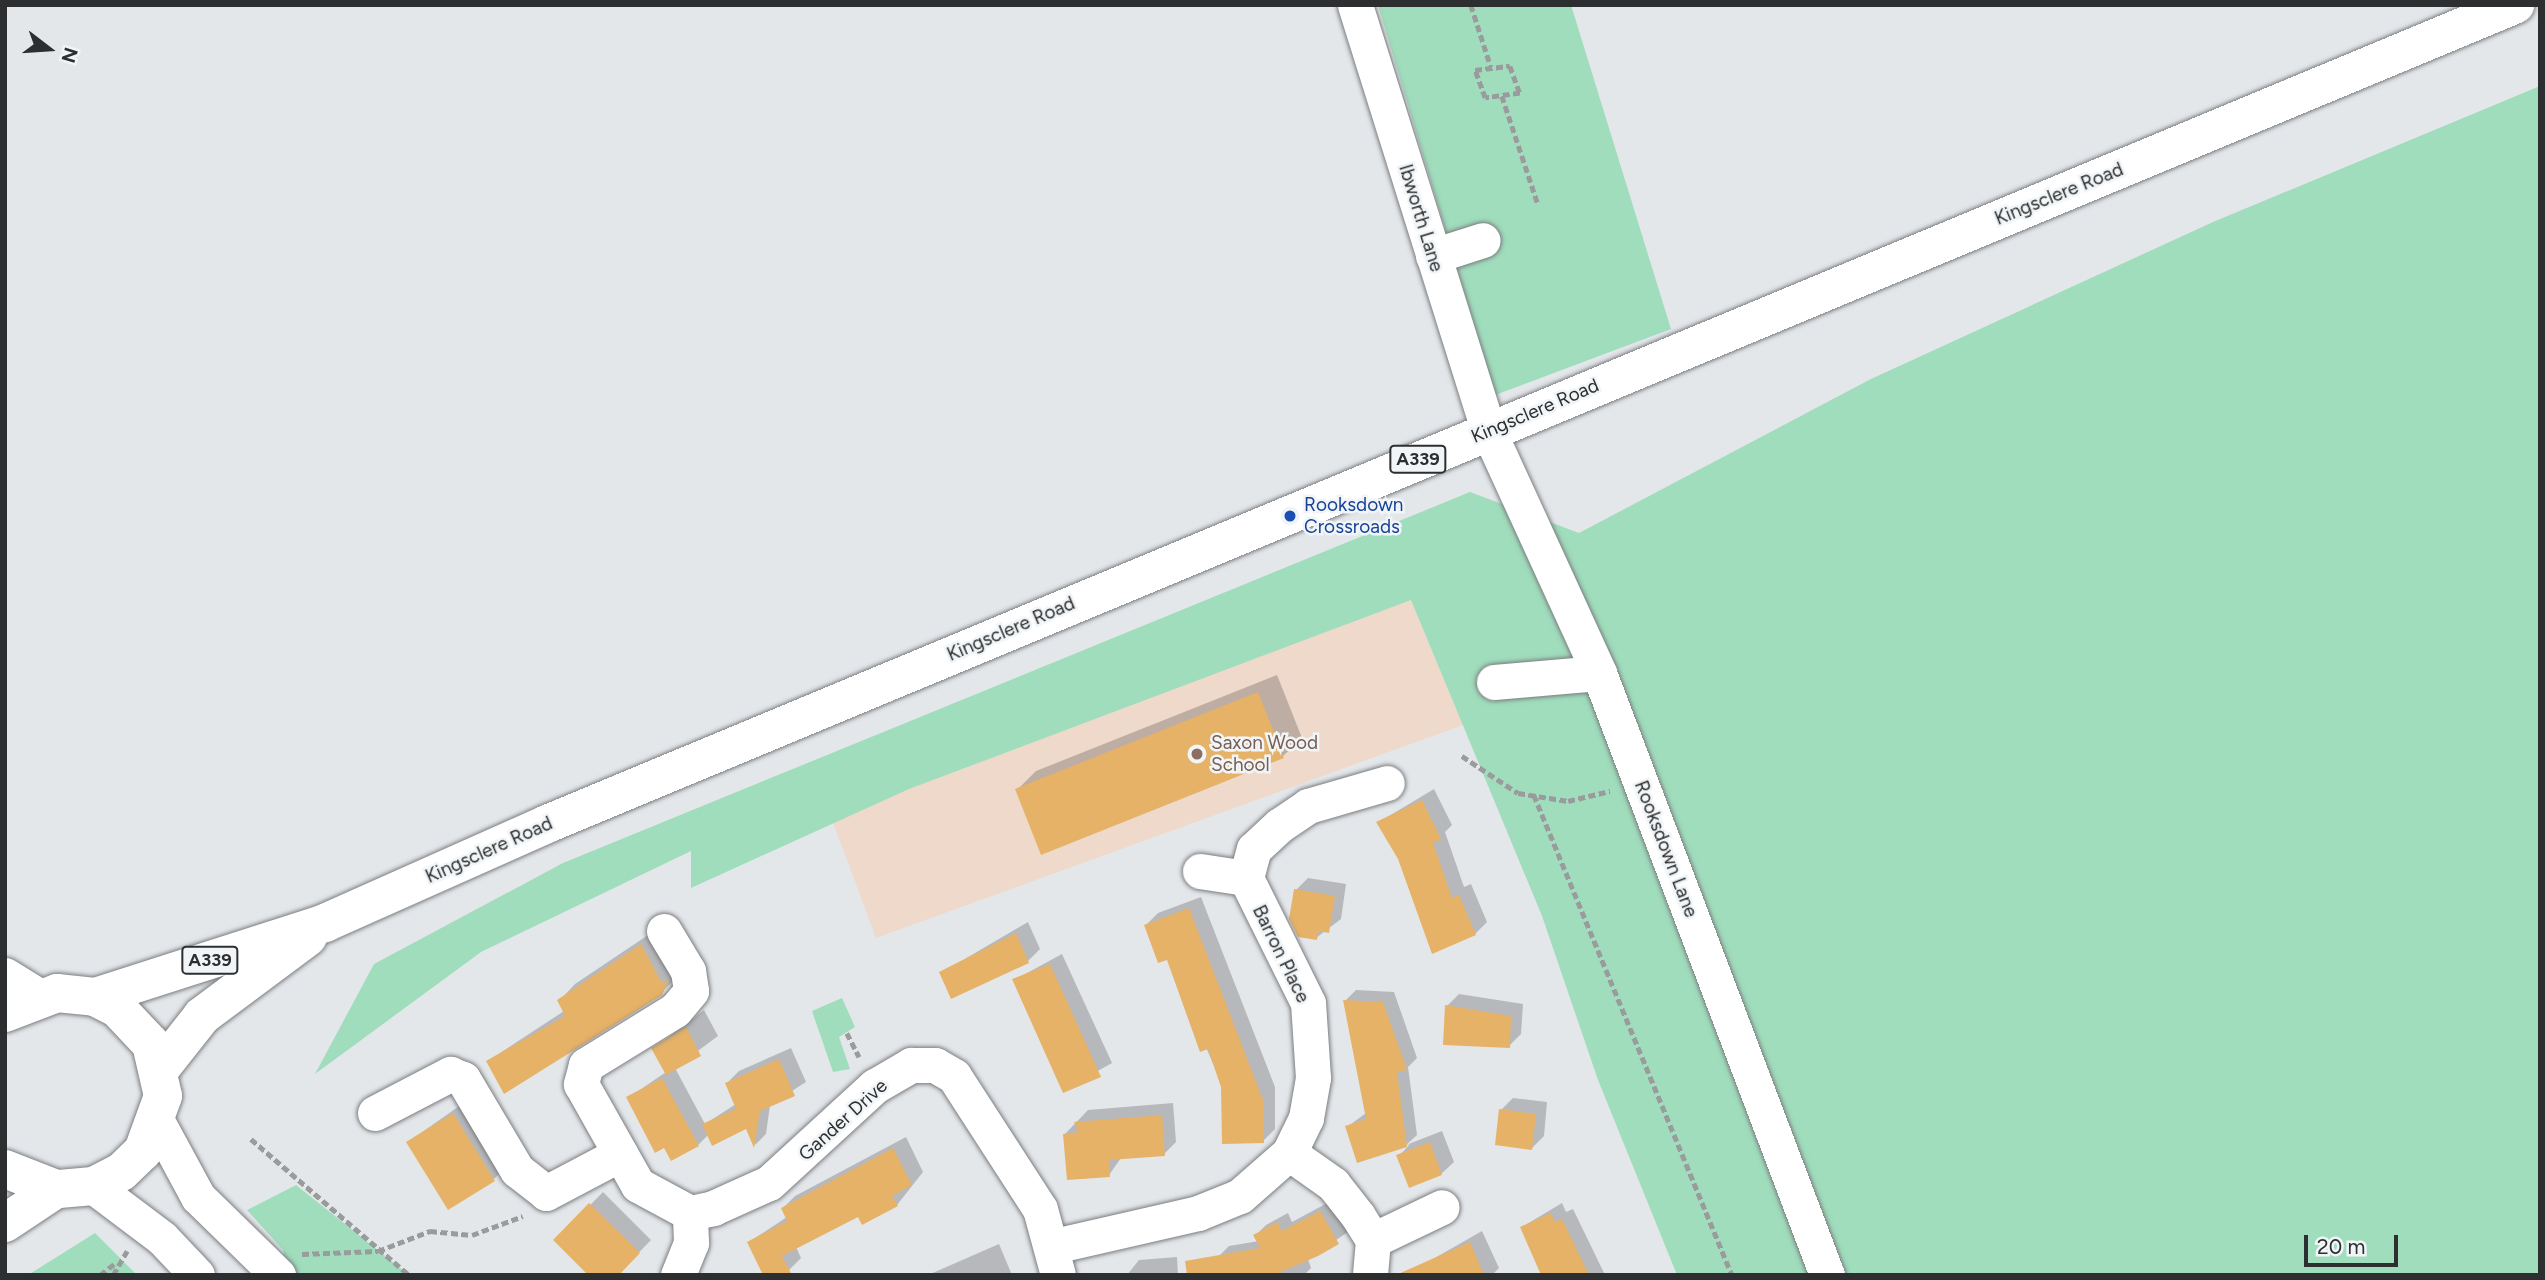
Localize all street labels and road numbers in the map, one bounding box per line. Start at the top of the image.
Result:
street label: Kingsclere Road [1991,158,2127,230]
street label: Ibworth Lane [1394,162,1448,274]
street label: Kingsclere Road [1468,374,1602,448]
road number: A339 [1388,444,1448,474]
street label: Kingsclere Road [944,592,1078,666]
street label: Rooksdown Lane [1629,777,1703,921]
street label: Kingsclere Road [422,812,556,888]
street label: Barron Place [1248,901,1314,1007]
road number: A339 [180,945,240,974]
street label: Gander Drive [794,1074,892,1166]

